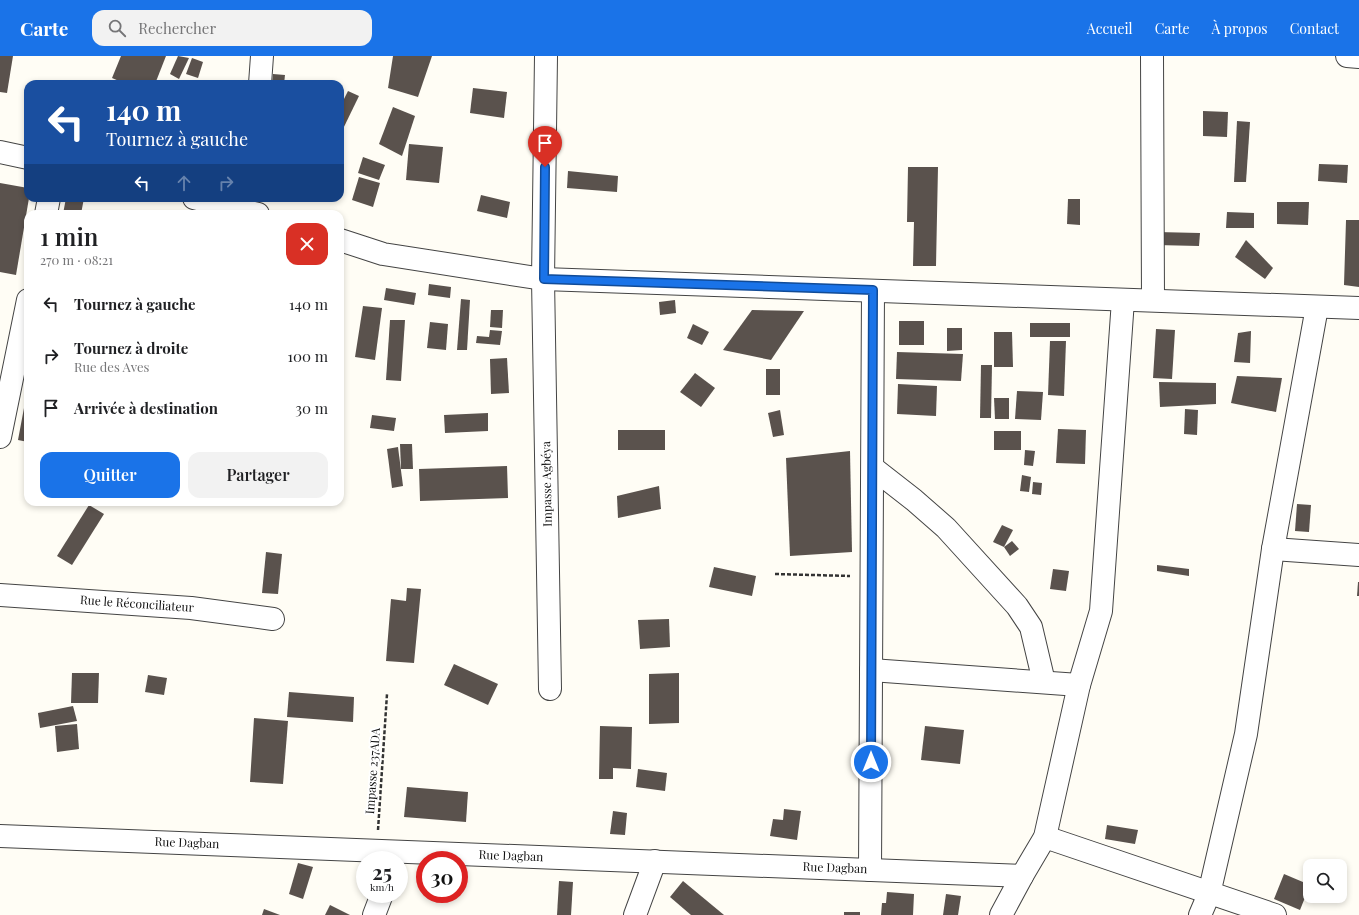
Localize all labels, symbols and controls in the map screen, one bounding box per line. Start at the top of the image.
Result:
search box [92,10,372,46]
text: Carte [20,15,68,41]
icon: search [106,17,128,39]
text: Rechercher [138,18,216,38]
text: Accueil [1087,19,1133,38]
text: Carte [1155,19,1190,38]
text: À propos [1212,19,1268,38]
text: Contact [1290,19,1339,38]
text: 140 m [106,91,181,128]
icon: left [40,96,92,148]
pin [528,126,562,167]
text: Tournez à gauche [106,127,248,151]
icon: arrive [534,132,556,154]
icon: left [131,172,153,194]
icon: ahead [173,172,195,194]
icon: right [215,172,237,194]
text: 1 min [40,220,98,252]
button: close [286,223,328,265]
text: 270 m · 08:21 [40,251,113,268]
icon: left [40,293,62,315]
text: Tournez à gauche [74,294,196,314]
text: 140 m [289,294,328,314]
text: Tournez à droite [74,338,188,358]
icon: right [40,345,62,367]
text: 100 m [287,346,328,366]
text: Rue des Aves [74,358,149,375]
icon: arrive [40,397,62,419]
text: Arrivée à destination [74,398,218,418]
text: 30 m [295,398,328,418]
street label: Impasse Agbéya [537,441,555,527]
button: Quitter [40,452,180,498]
button: Partager [188,452,328,498]
street label: Rue le Réconciliateur [80,591,195,615]
street label: Impasse 237ADA [361,727,383,815]
position arrow [850,741,892,783]
street label: Rue Dagban [154,833,220,851]
street label: Rue Dagban [478,846,544,864]
speed limit sign: 30 [416,851,468,903]
text: 25 [372,858,392,885]
street label: Rue Dagban [802,858,868,876]
map controls [1303,859,1347,903]
button: search [1303,859,1347,903]
text: km/h [370,880,394,894]

